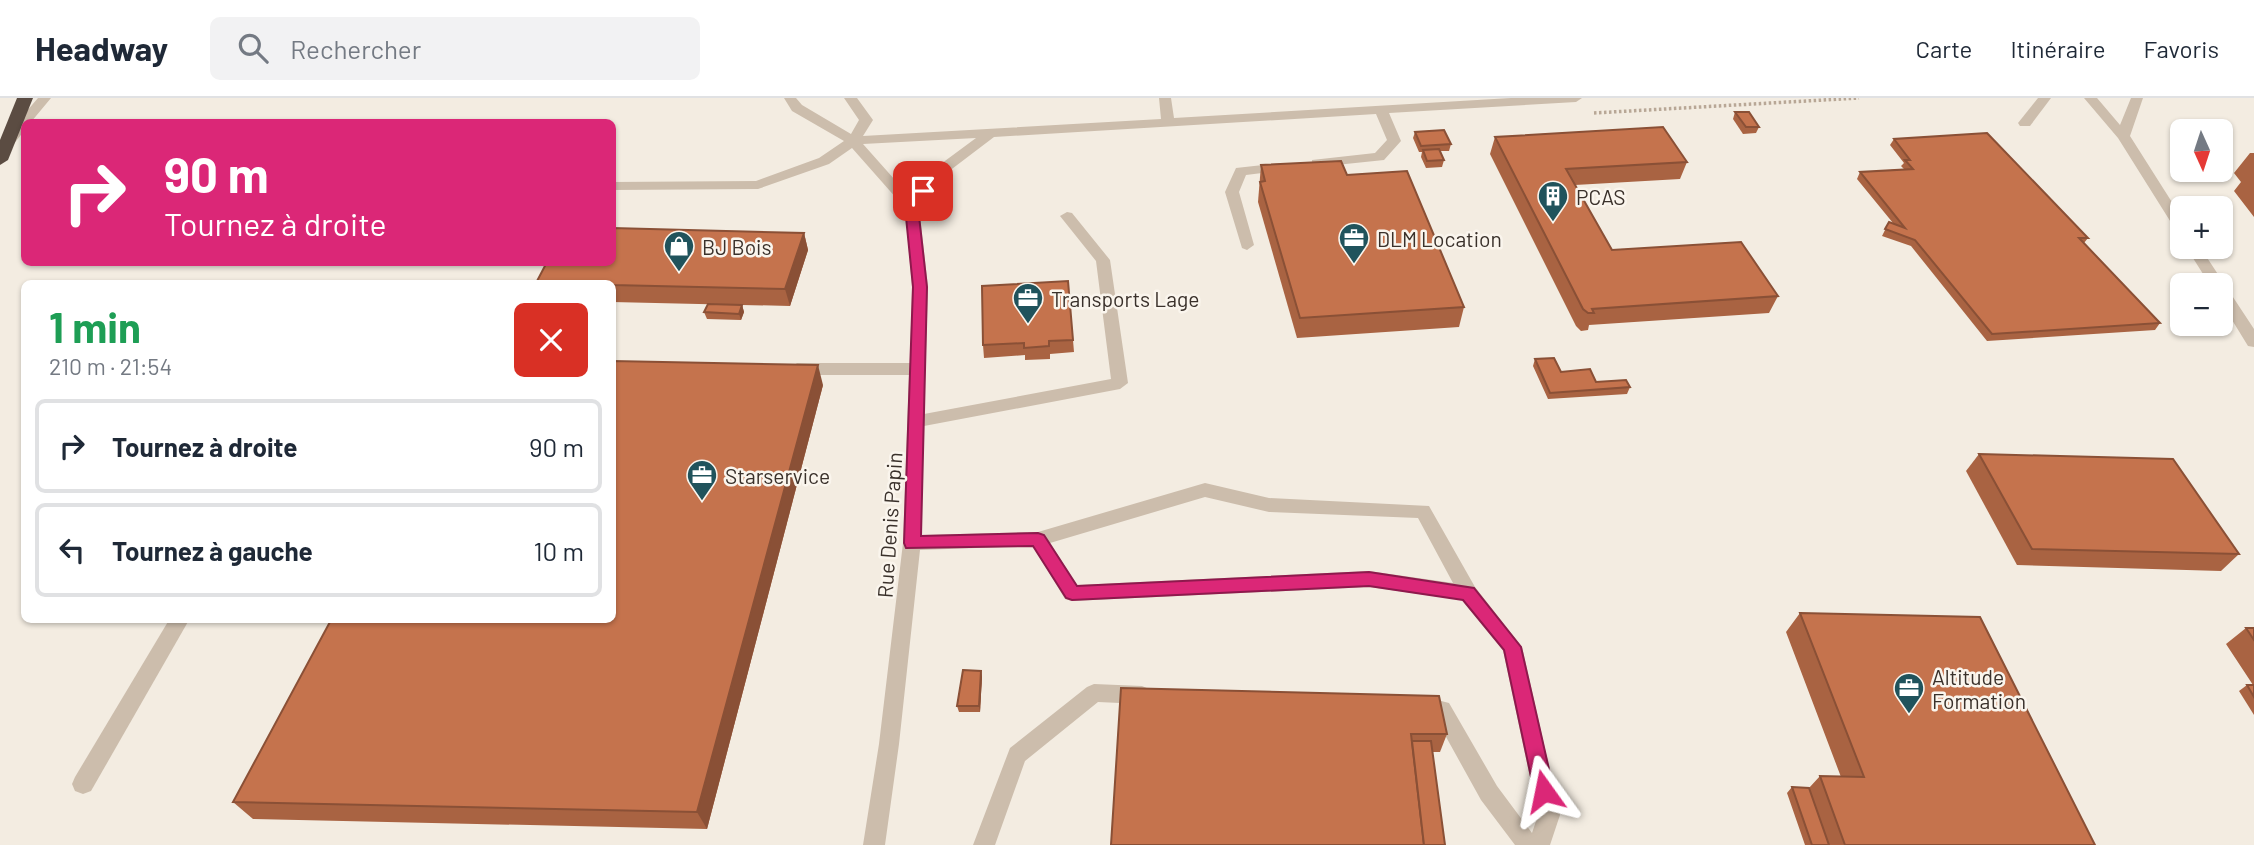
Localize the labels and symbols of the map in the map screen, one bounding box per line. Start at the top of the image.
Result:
north arrow [2170,119,2233,182]
pin [893,161,953,221]
building icon: PCAS [1536,179,1570,223]
place label: PCAS [1576,184,1625,209]
office icon: DLM Location [1337,221,1371,265]
place label: DLM Location [1377,226,1502,251]
shop icon: BJ Bois [662,229,696,273]
place label: BJ Bois [702,234,772,259]
office icon: Transports Lage [1011,281,1045,325]
place label: Transports Lage [1051,286,1199,311]
street label: Rue Denis Papin [871,451,907,599]
office icon: Starservice [685,458,719,502]
place label: Starservice [725,463,830,488]
place label: Altitude Formation [1932,664,2026,713]
office icon: Altitude Formation [1892,671,1926,715]
position arrow [1507,754,1581,828]

